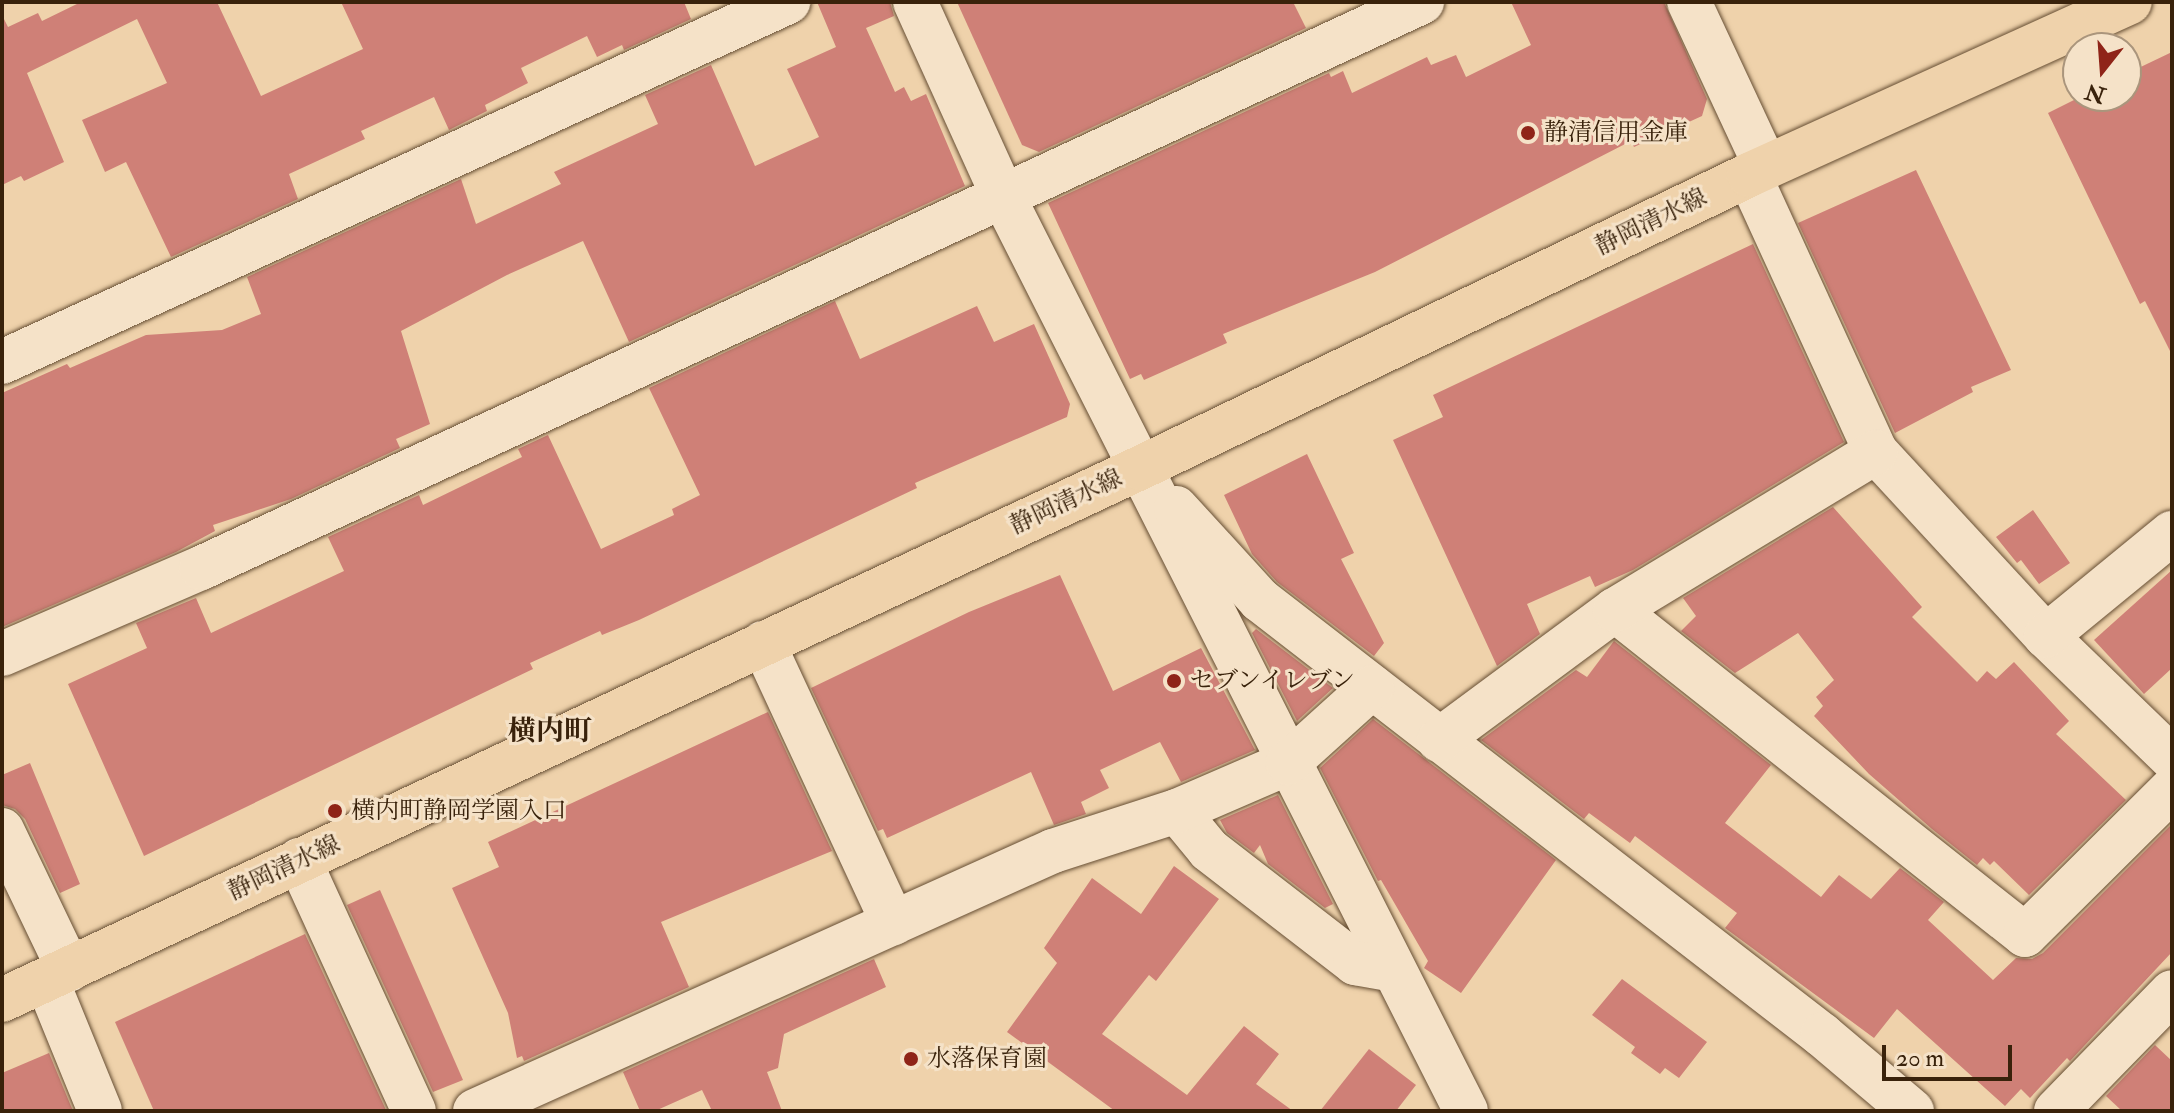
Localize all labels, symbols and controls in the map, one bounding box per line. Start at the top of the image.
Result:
north arrow [2062,32,2142,112]
text: N [2082,77,2109,109]
place label: 静清信用金庫 [1544,119,1688,147]
marker: 静清信用金庫 [1519,124,1537,142]
street label: 静岡清水線 [1591,183,1711,261]
street label: 静岡清水線 [1006,464,1126,540]
place label: セブンイレブン [1190,667,1358,695]
marker: セブンイレブン [1165,672,1183,690]
district label: 横内町 [508,715,592,749]
place label: 横内町静岡学園入口 [351,797,567,825]
marker: 横内町静岡学園入口 [326,802,344,820]
street label: 静岡清水線 [224,830,344,906]
scale bar [1886,1029,2016,1079]
text: 20 m [1896,1043,1944,1074]
place label: 水落保育園 [927,1045,1047,1073]
marker: 水落保育園 [902,1050,920,1068]

